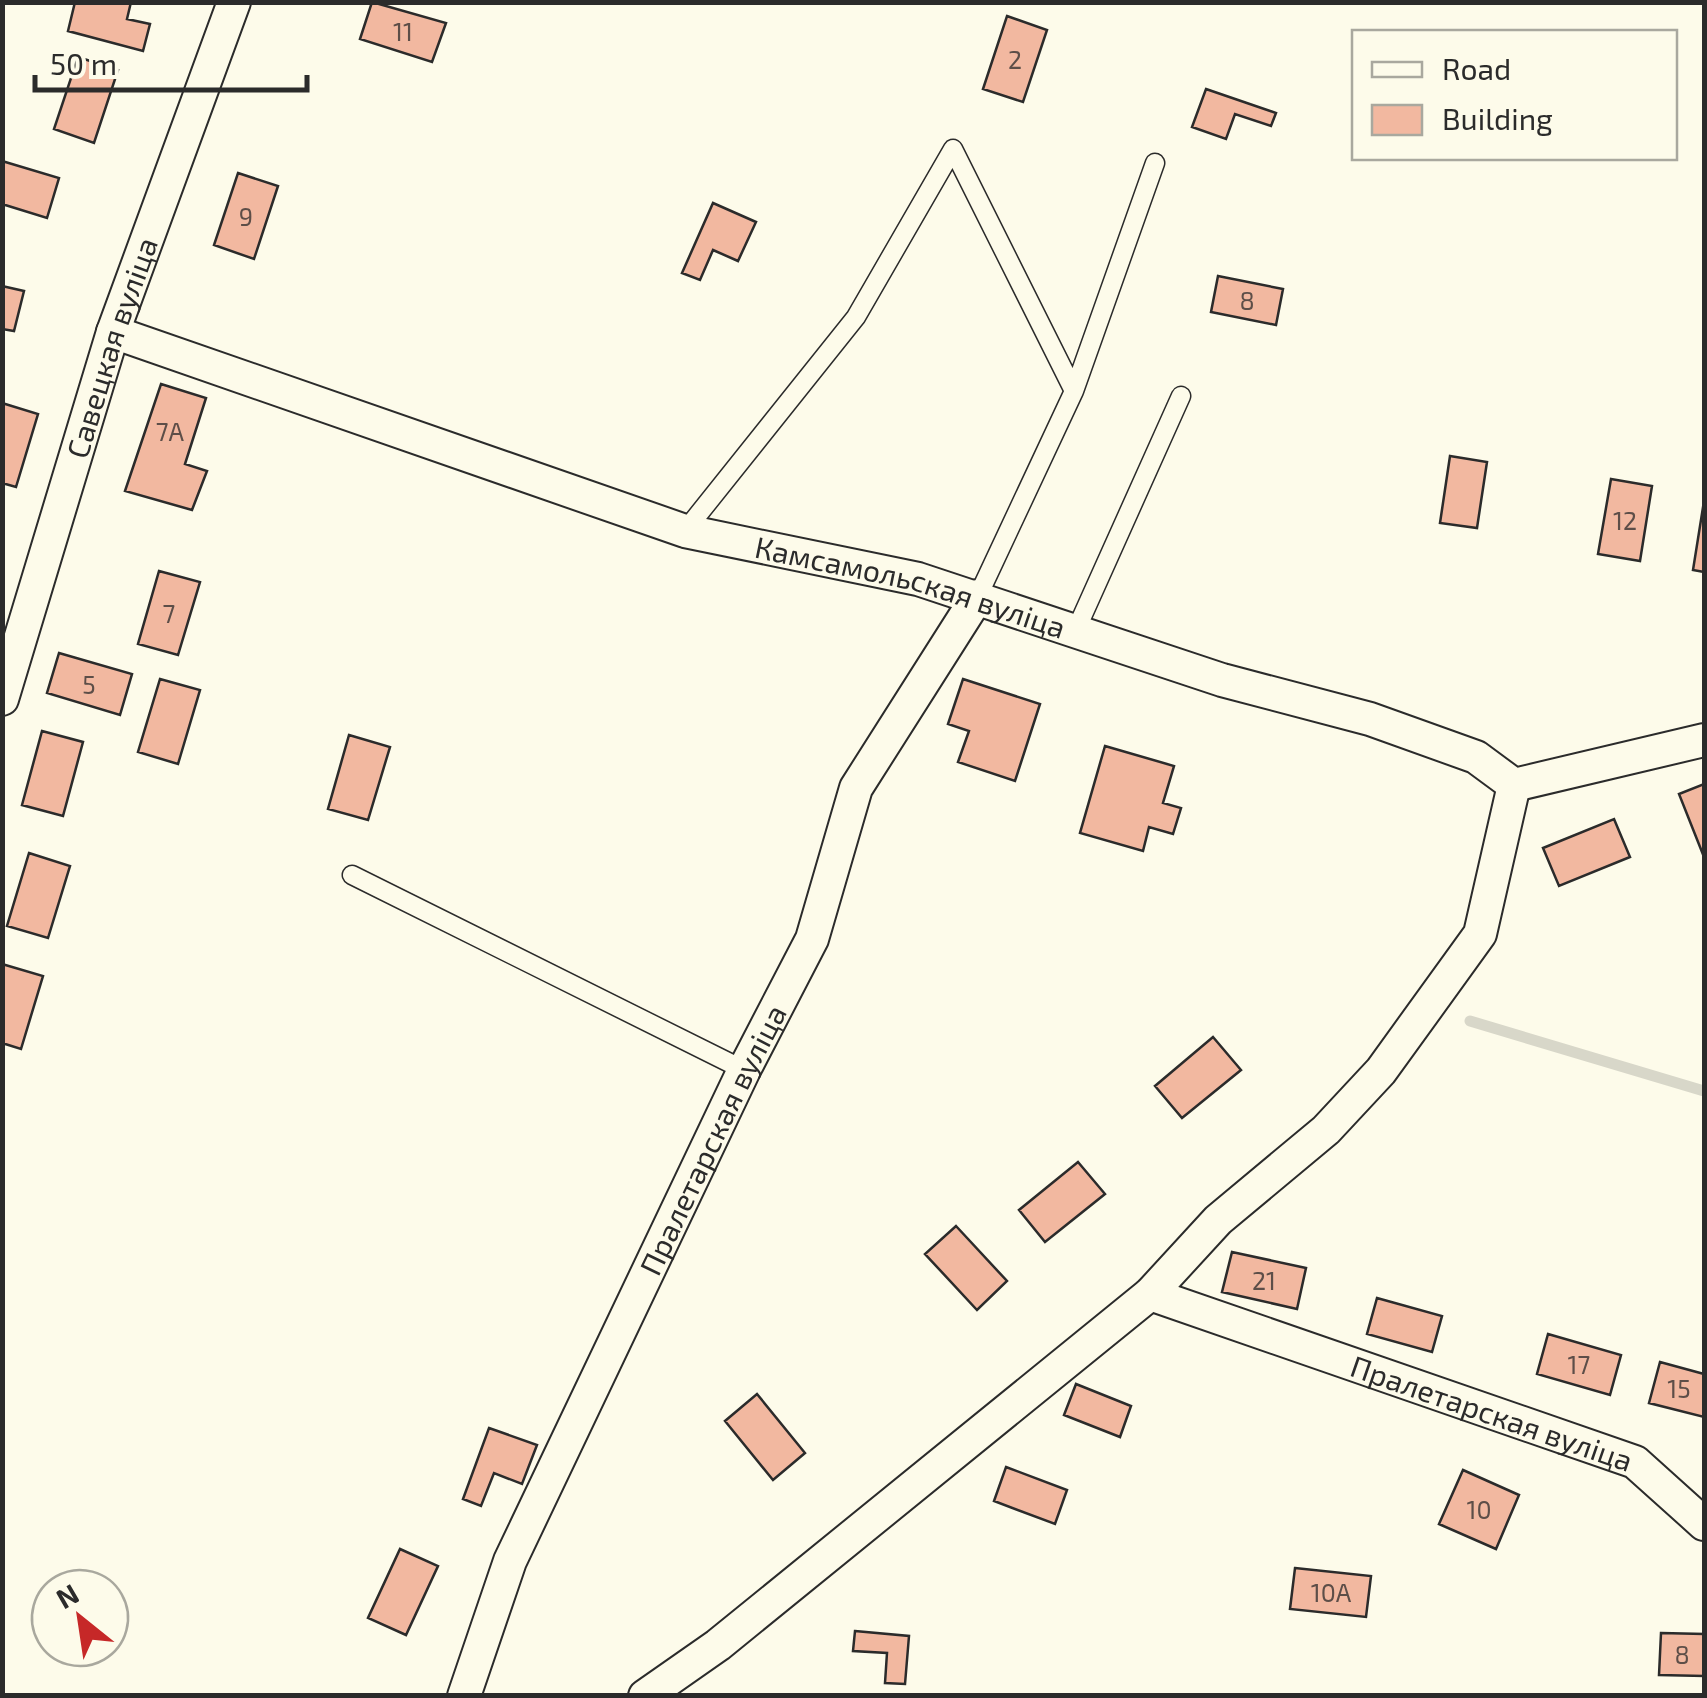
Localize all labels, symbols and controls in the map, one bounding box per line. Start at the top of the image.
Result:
house number: 11 [393,16,413,46]
scale bar [35,30,308,92]
legend [1352,30,1677,160]
house number: 2 [1008,44,1022,74]
text: 50 m [50,45,117,81]
text: Road [1442,50,1511,86]
text: Building [1442,100,1553,136]
house number: 9 [239,201,253,231]
street label: Савецкая вуліца [58,232,164,462]
house number: 8 [1239,285,1255,315]
house number: 7А [156,416,185,446]
house number: 12 [1613,505,1637,535]
street label: Камсамольская вуліца [752,528,1071,645]
house number: 7 [163,598,176,628]
house number: 5 [82,669,96,699]
street label: Пралетарская вуліца [631,998,793,1280]
house number: 21 [1252,1265,1276,1295]
street label: Пралетарская вуліца [1346,1347,1638,1478]
house number: 17 [1568,1349,1591,1379]
house number: 15 [1667,1373,1691,1403]
house number: 10 [1466,1494,1492,1524]
north arrow [30,1568,130,1668]
text: N [50,1576,84,1615]
house number: 10А [1311,1577,1352,1607]
house number: 8 [1674,1639,1690,1669]

